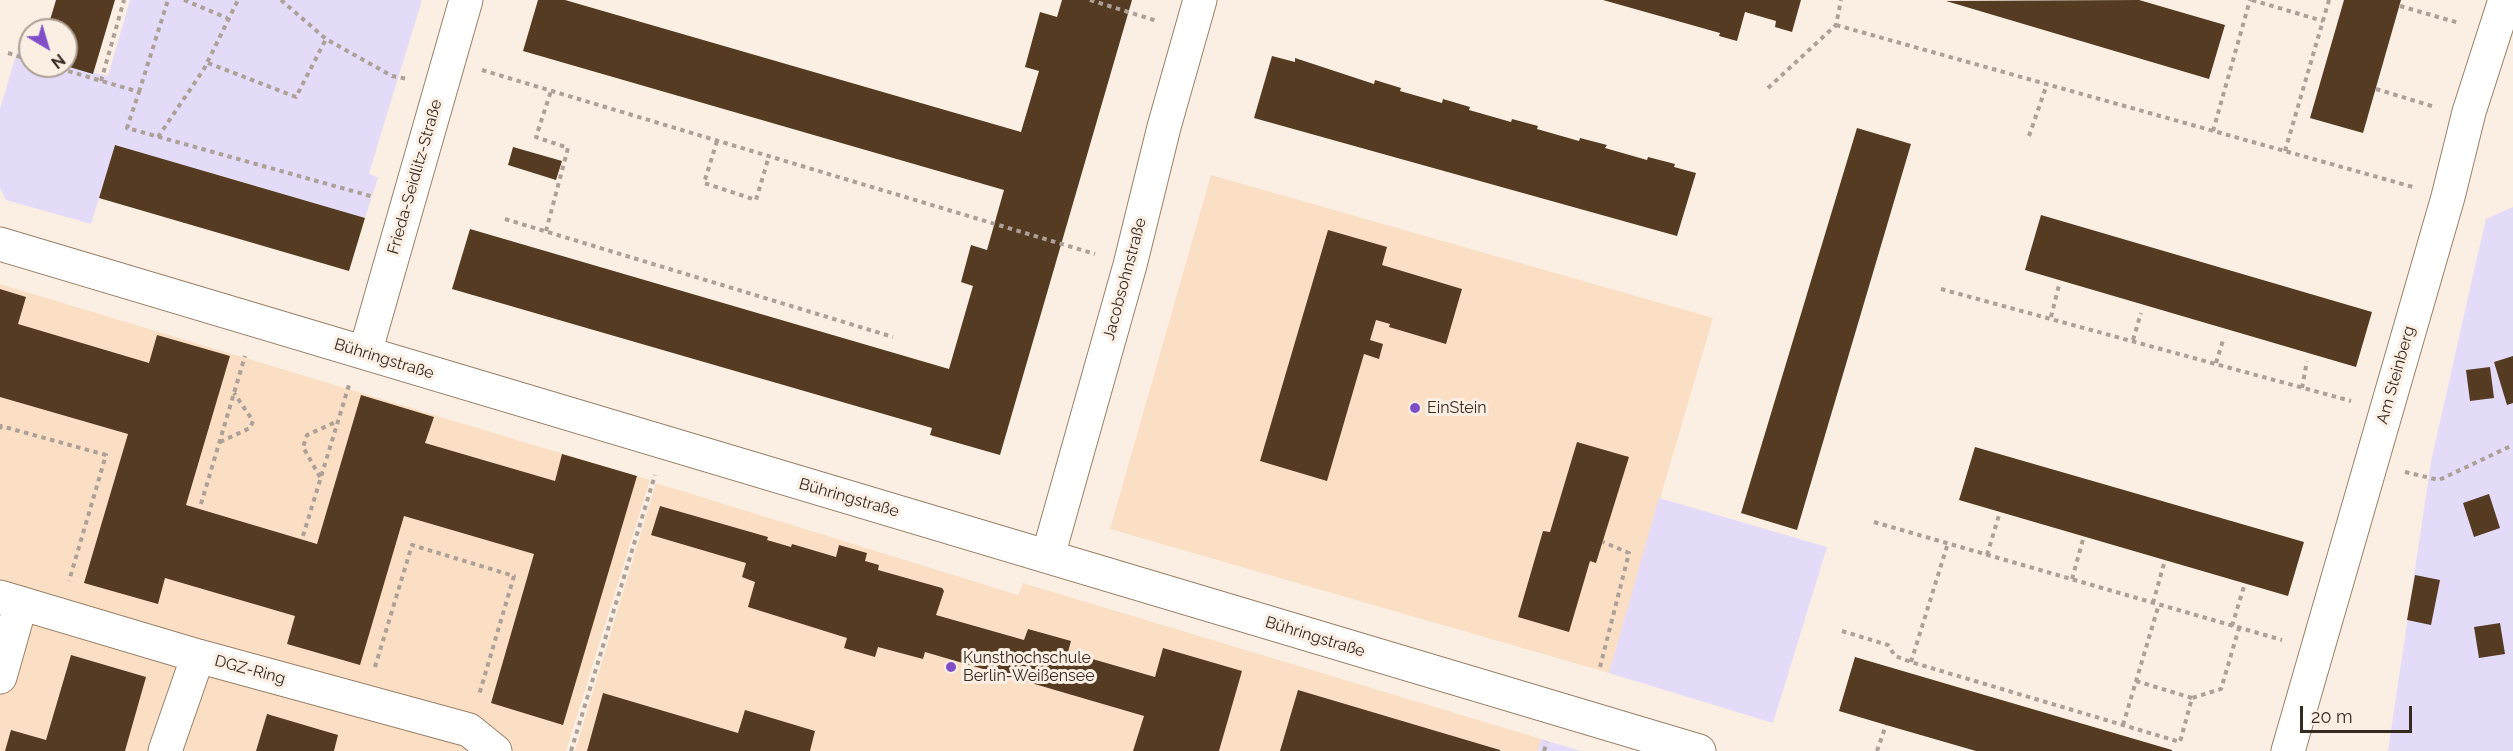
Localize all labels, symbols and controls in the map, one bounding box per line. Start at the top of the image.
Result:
north arrow [18,18,78,78]
text: N [47,50,69,72]
street label: Frieda-Seidlitz-Straße [384,97,446,257]
street label: Jacobsohnstraße [1099,216,1151,342]
street label: Am Steinberg [2373,324,2419,426]
street label: Bühringstraße [332,335,436,383]
place label: EinStein [1427,398,1487,418]
marker: EinStein [1408,401,1422,415]
street label: Bühringstraße [797,475,901,521]
street label: Bühringstraße [1263,613,1367,661]
place label: Kunsthochschule Berlin-Weißensee [963,648,1095,686]
street label: DGZ-Ring [212,651,288,689]
marker: Kunsthochschule Berlin-Weißensee [944,660,958,674]
scale bar [2303,694,2416,732]
text: 20 m [2311,706,2353,727]

